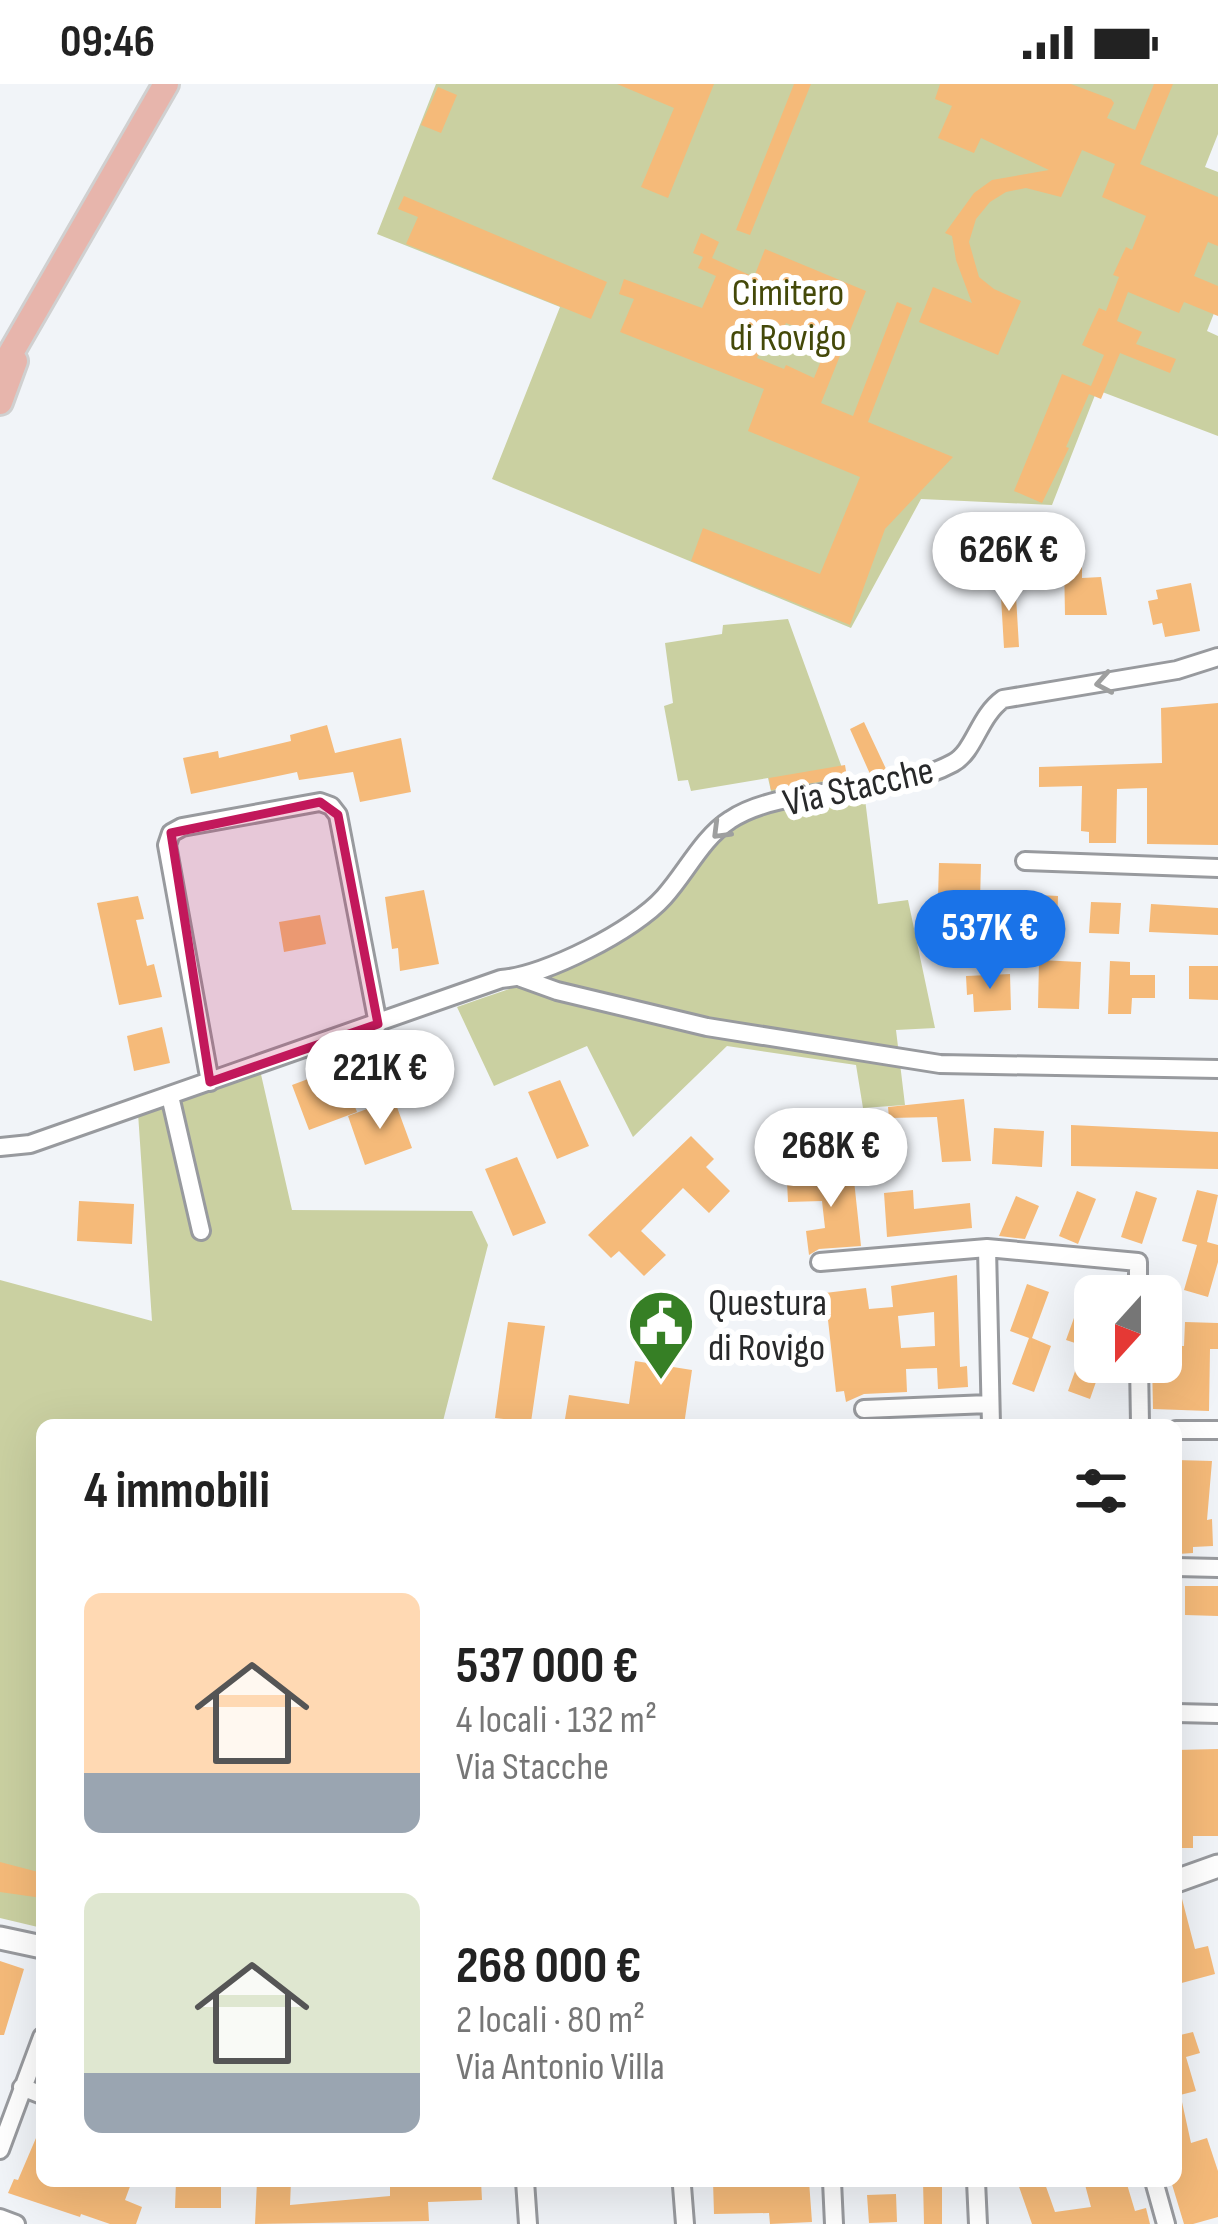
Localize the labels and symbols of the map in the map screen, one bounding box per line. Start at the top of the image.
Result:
park label: Cimitero di Rovigo [729,270,847,362]
pin: 626K € [911,512,1107,614]
one-way arrow [1094,669,1114,694]
street label: Via Stacche [779,747,938,828]
one-way arrow [712,816,734,838]
pin: 537K € [892,890,1088,992]
pin: 221K € [282,1030,478,1132]
pin: 268K € [733,1108,929,1210]
north arrow [1074,1275,1182,1383]
place label: Questura di Rovigo [708,1280,827,1372]
public building icon: Questura di Rovigo [626,1288,696,1382]

